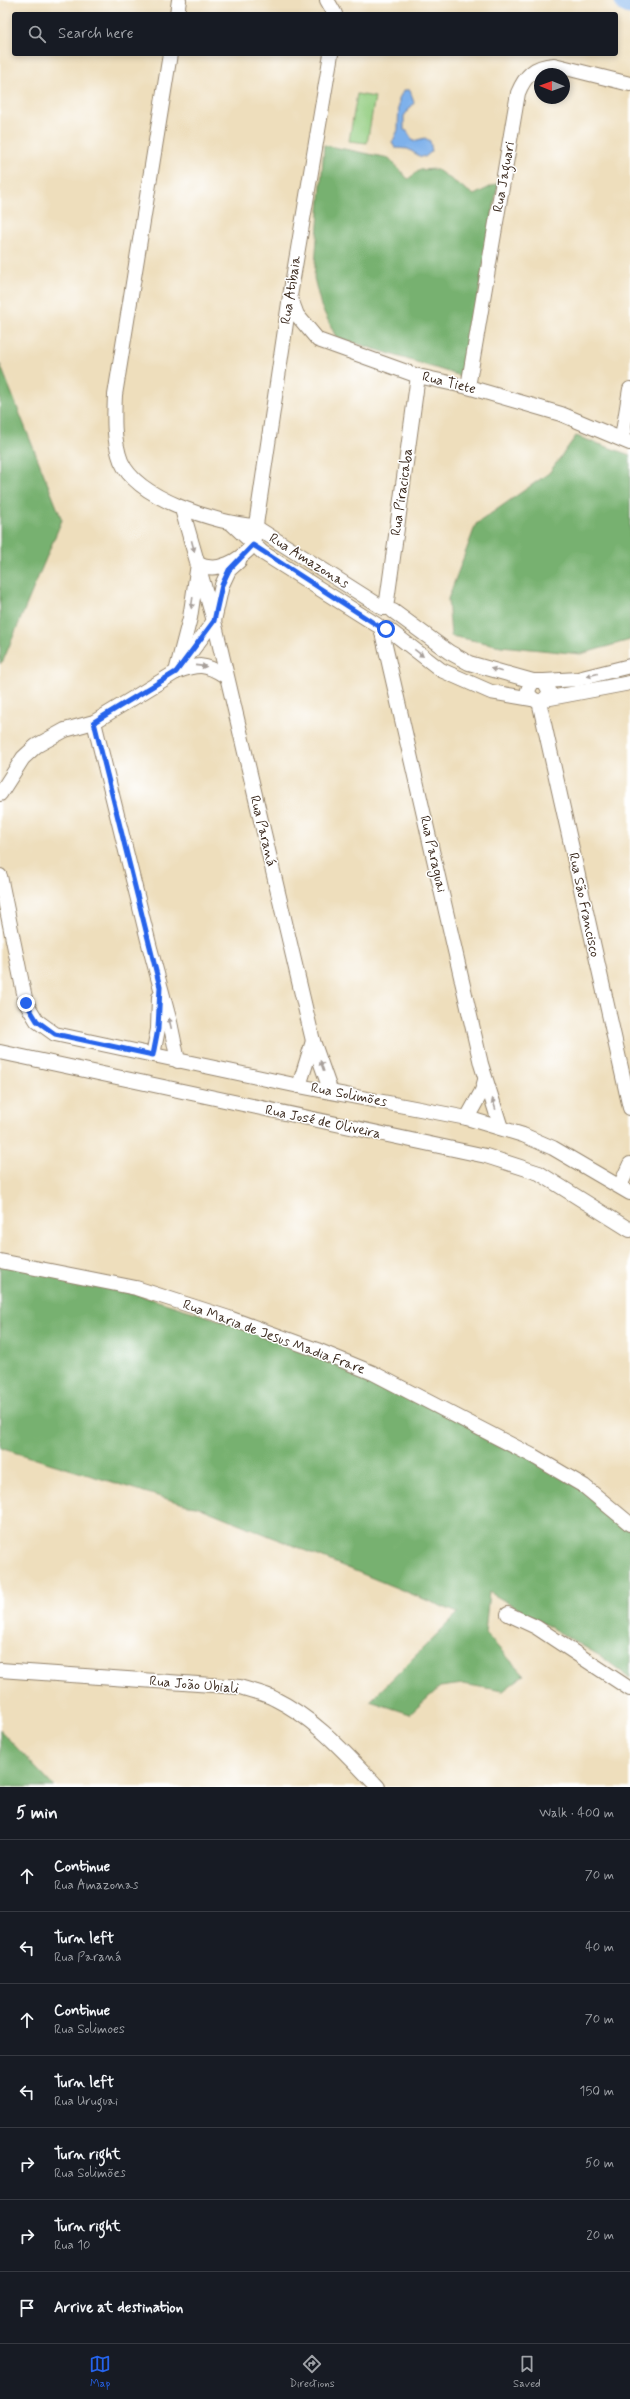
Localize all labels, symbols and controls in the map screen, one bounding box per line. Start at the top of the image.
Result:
search box [12,12,618,56]
icon: search [26,23,48,45]
text: Search here [58,24,134,44]
north arrow [534,68,570,104]
street label: Rua Jaguari [489,140,521,214]
street label: Rua Atibaia [277,254,305,325]
street label: Rua Tiete [420,368,478,398]
street label: Rua Piracicaba [387,447,417,537]
street label: Rua Amazonas [266,529,352,593]
one-way arrow [190,540,196,552]
one-way arrow [189,596,195,609]
route start [377,620,395,638]
one-way arrow [413,648,424,657]
one-way arrow [195,663,207,669]
one-way arrow [490,667,502,673]
one-way arrow [586,672,598,678]
street label: Rua Paraná [245,794,281,868]
street label: Rua Paraguai [414,814,451,895]
street label: Rua São Francisco [564,851,604,959]
route end [17,994,35,1012]
one-way arrow [167,1017,173,1030]
one-way arrow [318,1060,324,1072]
street label: Rua Solimões [309,1079,389,1111]
one-way arrow [491,1097,497,1109]
street label: Rua José de Oliveira [263,1101,383,1143]
street label: Rua Maria de Jesus Madia Frare [180,1296,368,1378]
street label: Rua João Ubiali [148,1672,240,1698]
text: 5 min [16,1802,58,1824]
text: Walk · 400 m [539,1805,614,1822]
text: Continue [54,1857,110,1877]
icon: ahead [16,1865,38,1887]
text: 70 m [585,1867,614,1884]
text: Rua Amazonas [54,1877,138,1894]
text: Turn left [54,1929,114,1949]
icon: left [16,1937,38,1959]
text: 40 m [585,1939,614,1956]
text: Rua Paraná [54,1949,121,1966]
text: Continue [54,2001,110,2021]
icon: ahead [16,2009,38,2031]
text: 70 m [585,2011,614,2028]
text: Rua Solimoes [54,2021,125,2038]
text: Turn left [54,2073,114,2093]
icon: left [16,2081,38,2103]
text: 150 m [580,2083,614,2100]
text: Rua Uruguai [54,2093,118,2110]
text: Turn right [54,2145,121,2165]
icon: right [16,2153,38,2175]
text: 50 m [585,2155,614,2172]
text: Rua Solimões [54,2165,126,2182]
text: Turn right [54,2217,121,2237]
icon: right [16,2225,38,2247]
text: 20 m [586,2227,614,2244]
text: Rua 10 [54,2237,91,2254]
icon: arrive [16,2297,38,2319]
text: Arrive at destination [54,2298,183,2318]
tab: Map [89,2353,111,2391]
tab: Directions [289,2353,335,2391]
tab: Saved [513,2353,541,2391]

